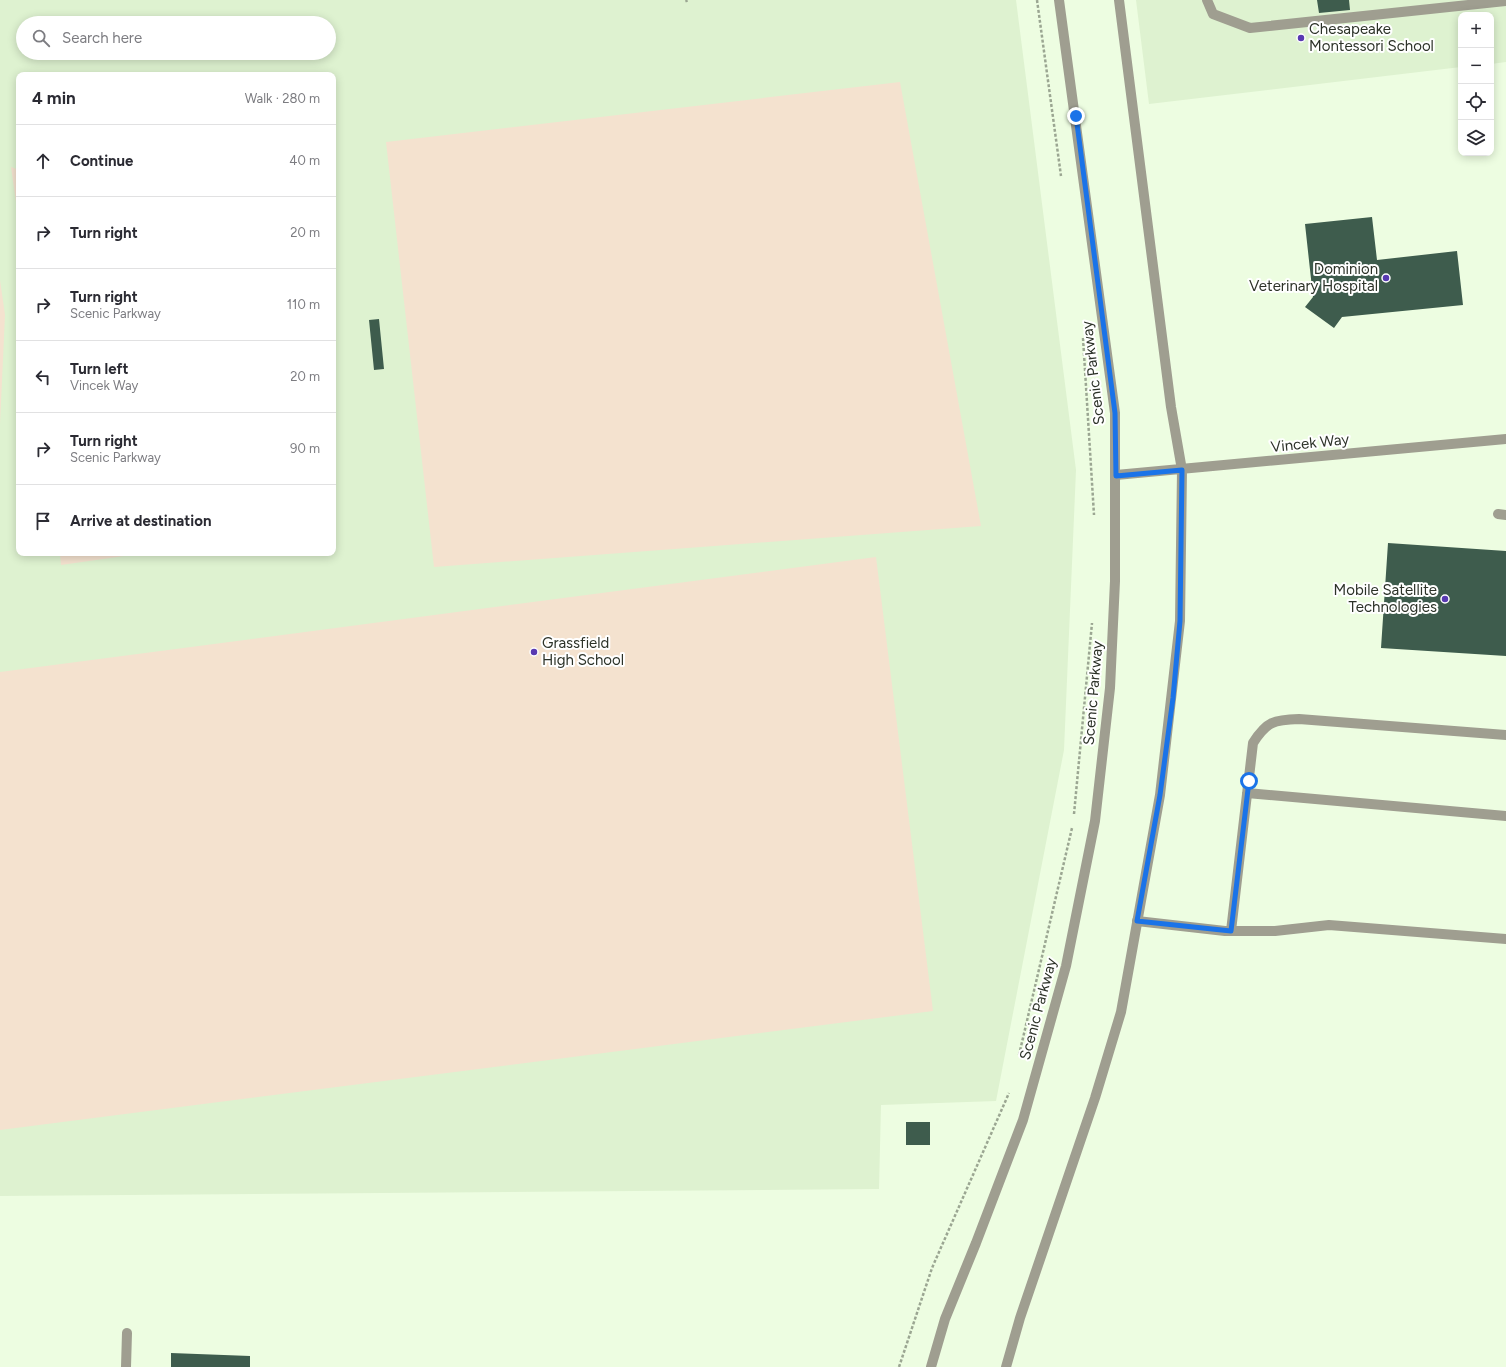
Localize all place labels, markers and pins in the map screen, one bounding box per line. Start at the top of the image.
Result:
place label: Chesapeake Montessori School [1309,20,1434,55]
marker: Chesapeake Montessori School [1296,33,1306,43]
place label: Dominion Veterinary Hospital [1249,260,1378,295]
marker: Dominion Veterinary Hospital [1381,273,1391,283]
place label: Mobile Satellite Technologies [1334,581,1437,616]
marker: Mobile Satellite Technologies [1440,594,1450,604]
place label: Grassfield High School [542,634,624,669]
marker: Grassfield High School [529,647,539,657]

